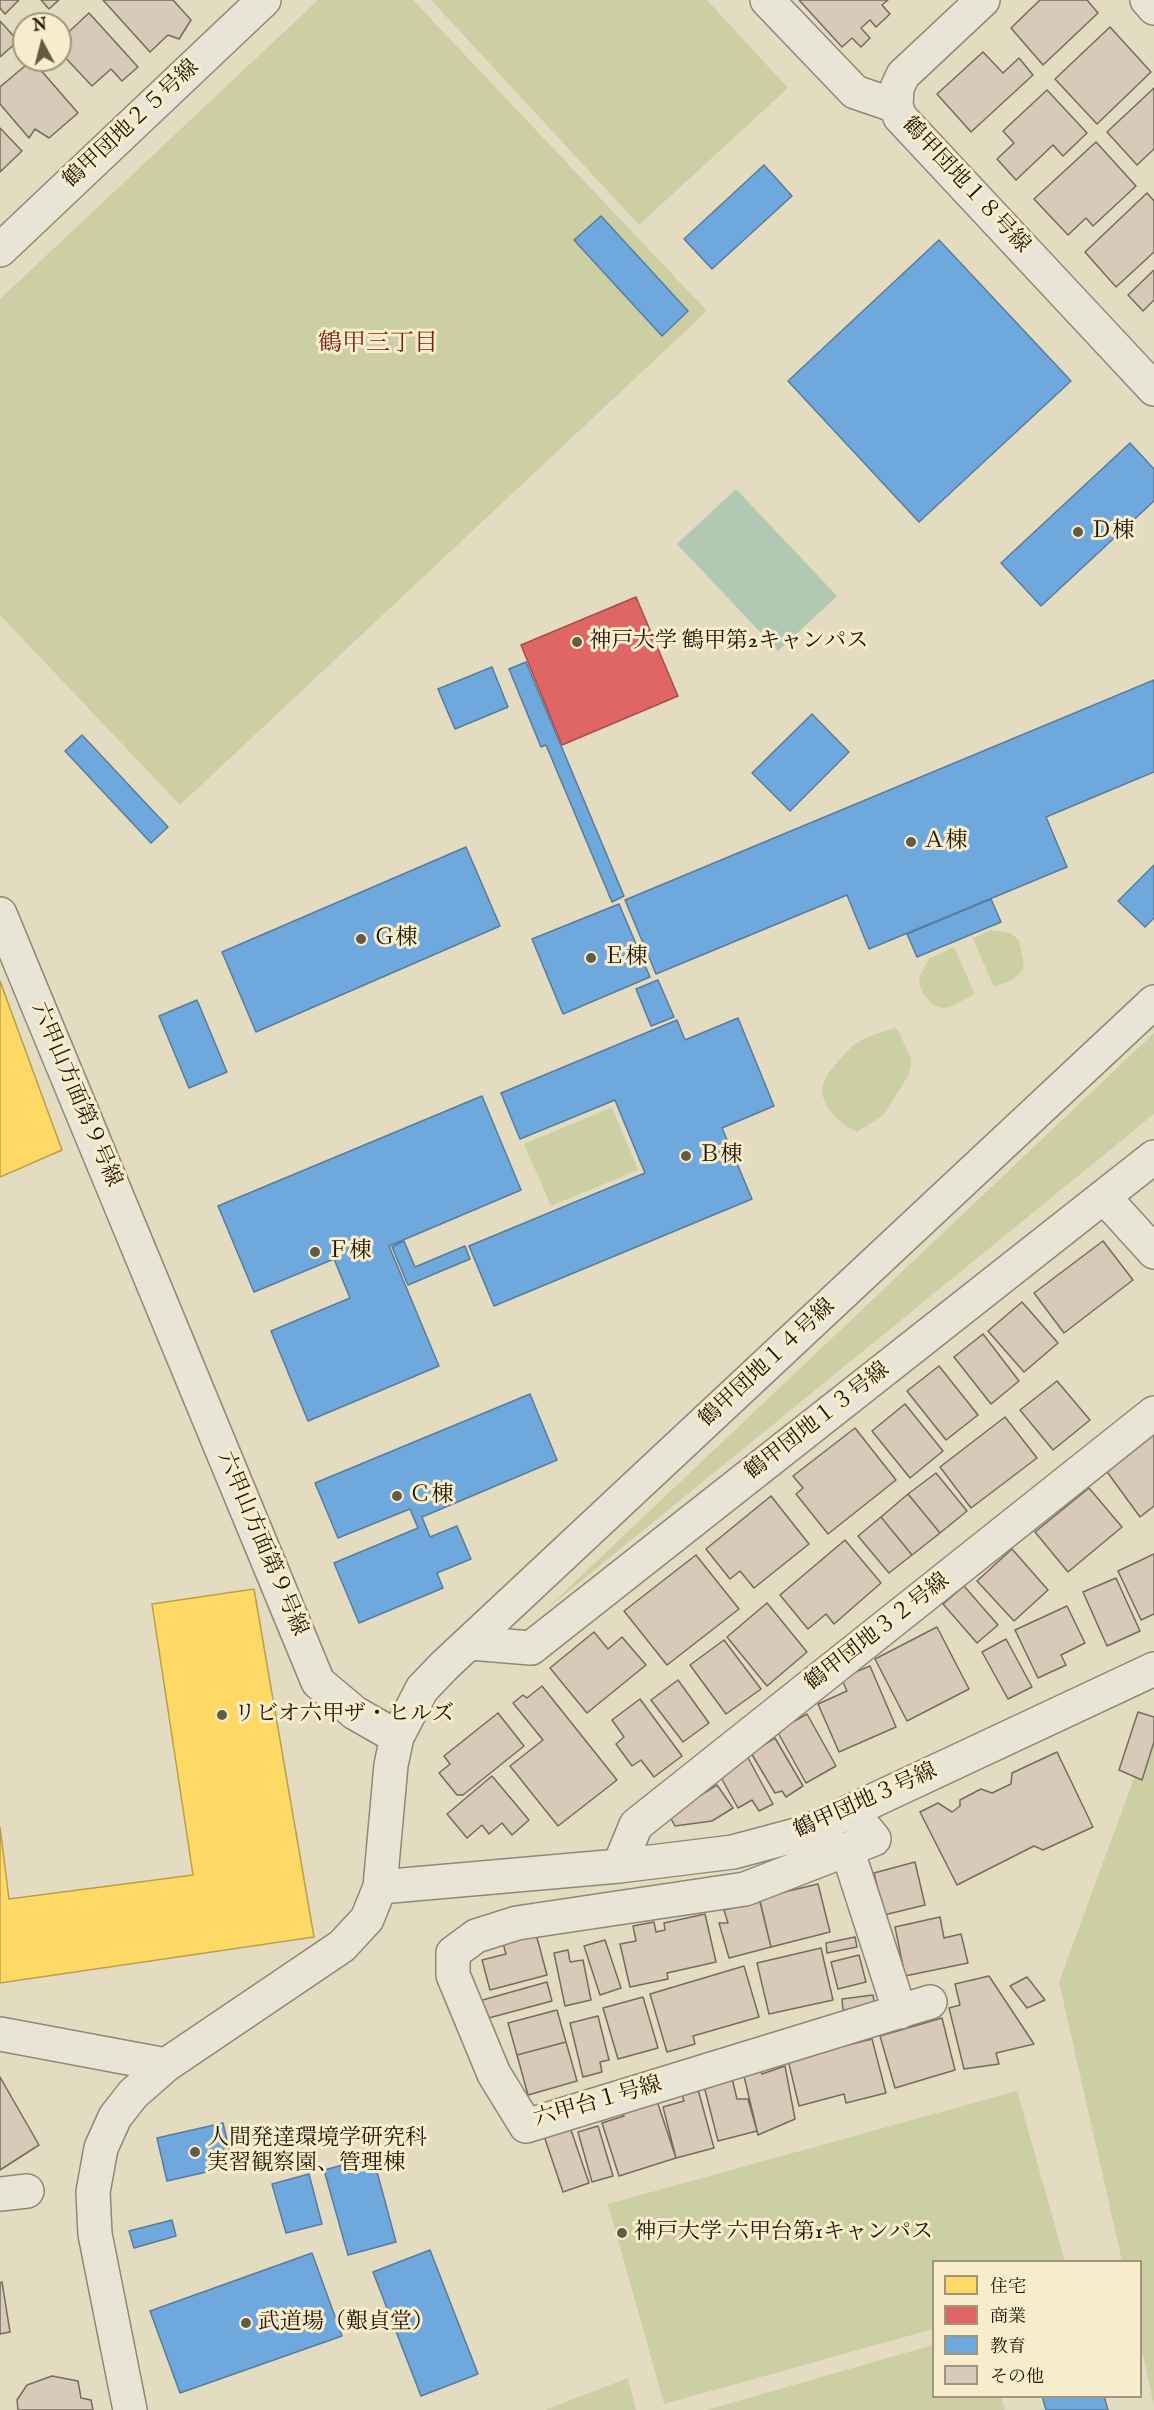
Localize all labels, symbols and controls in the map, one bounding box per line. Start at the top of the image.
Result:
north arrow [12,12,72,72]
text: N [32,15,48,37]
street label: 鶴甲団地２５号線 [59,55,205,195]
street label: 鶴甲団地１８号線 [895,113,1035,259]
district label: 鶴甲三丁目 [318,331,438,359]
place label: Ｄ棟 [1090,519,1134,545]
marker: Ｄ棟 [1071,525,1085,539]
place label: 神戸大学 鶴甲第2キャンパス [589,629,868,655]
marker: 神戸大学 鶴甲第2キャンパス [570,635,584,649]
place label: Ａ棟 [923,829,967,855]
marker: Ａ棟 [904,835,918,849]
place label: Ｇ棟 [373,926,417,952]
marker: Ｇ棟 [354,932,368,946]
place label: Ｅ棟 [603,945,647,971]
marker: Ｅ棟 [584,951,598,965]
street label: 六甲山方面第９号線 [24,999,126,1191]
place label: Ｂ棟 [698,1143,742,1169]
marker: Ｂ棟 [679,1149,693,1163]
place label: Ｆ棟 [327,1239,371,1265]
marker: Ｆ棟 [308,1245,322,1259]
street label: 鶴甲団地１４号線 [695,1294,841,1434]
street label: 鶴甲団地１３号線 [741,1357,895,1487]
street label: 六甲山方面第９号線 [210,1448,312,1640]
place label: Ｃ棟 [409,1483,453,1509]
marker: Ｃ棟 [390,1489,404,1503]
street label: 鶴甲団地３２号線 [801,1568,955,1698]
place label: リビオ六甲ザ・ヒルズ [234,1702,454,1728]
marker: リビオ六甲ザ・ヒルズ [215,1708,229,1722]
street label: 鶴甲団地３号線 [790,1759,942,1845]
street label: 六甲台１号線 [531,2072,665,2134]
place label: 人間発達環境学研究科 実習観察園、管理棟 [207,2126,427,2178]
marker: 人間発達環境学研究科 実習観察園、管理棟 [188,2145,202,2159]
place label: 神戸大学 六甲台第1キャンパス [634,2220,933,2246]
marker: 神戸大学 六甲台第1キャンパス [615,2226,629,2240]
legend [932,2260,1142,2398]
text: 住宅 [990,2276,1026,2299]
text: 商業 [990,2306,1026,2329]
place label: 武道場（艱貞堂） [258,2310,434,2336]
marker: 武道場（艱貞堂） [239,2316,253,2330]
text: 教育 [990,2336,1026,2359]
text: その他 [990,2366,1044,2389]

